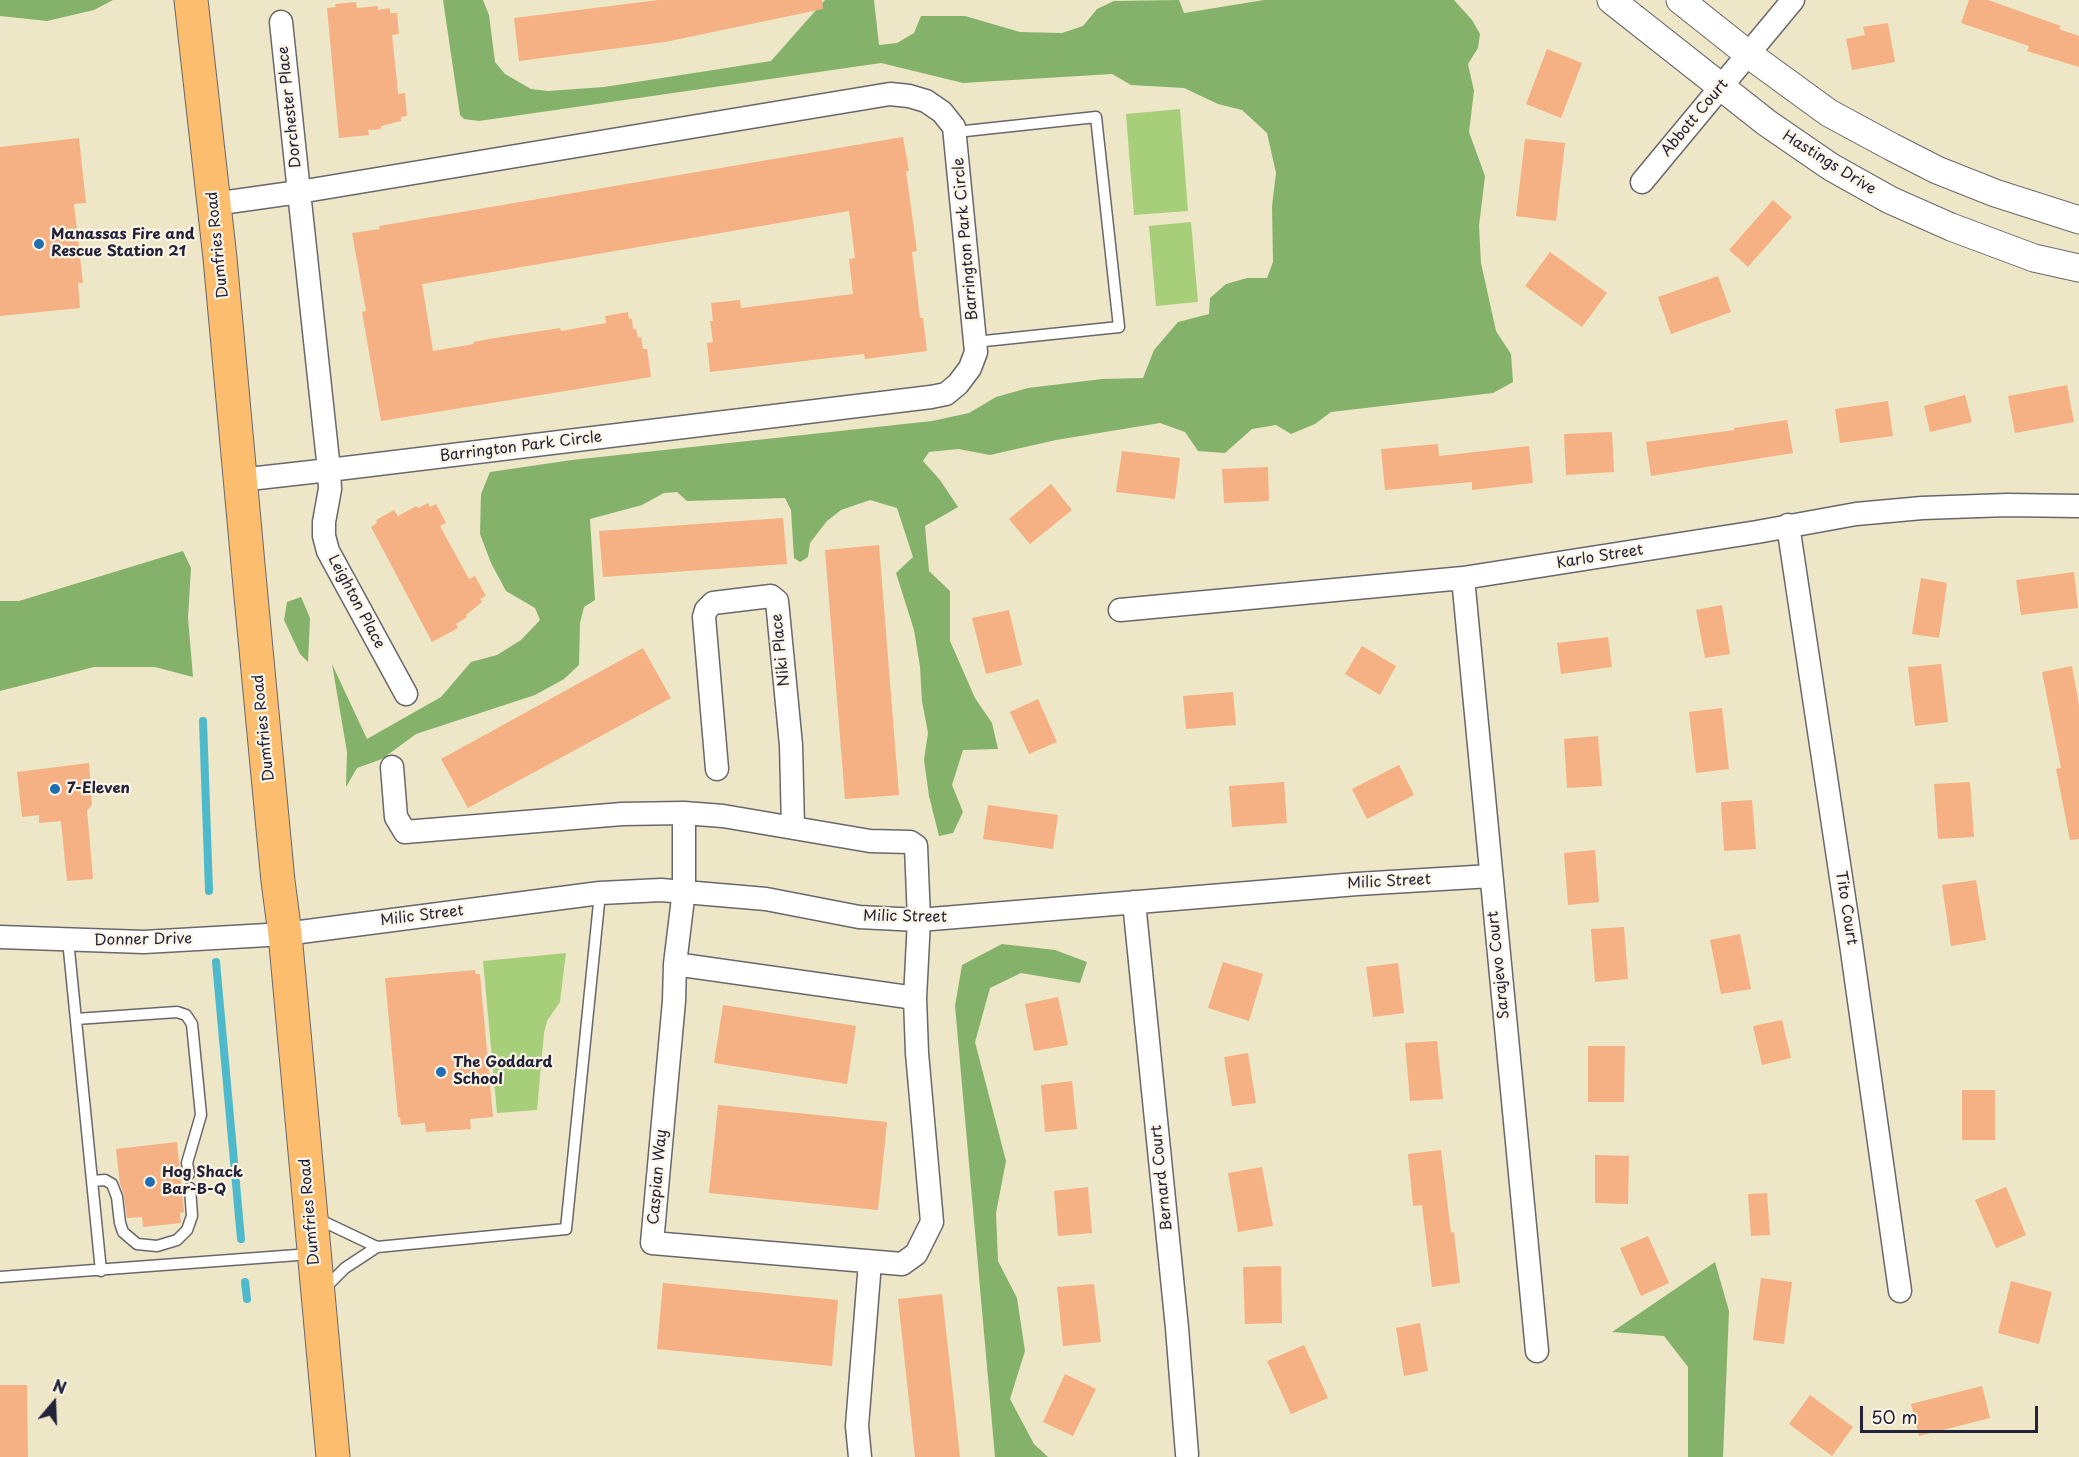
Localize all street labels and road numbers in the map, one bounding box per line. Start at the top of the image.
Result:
street label: Dorchester Place [275,45,305,169]
street label: Abbott Court [1658,76,1732,160]
street label: Hastings Drive [1779,127,1879,199]
street label: Barrington Park Circle [950,157,982,321]
street label: Dumfries Road [203,191,233,299]
street label: Barrington Park Circle [439,428,603,466]
street label: Karlo Street [1555,541,1645,573]
street label: Leighton Place [324,552,388,652]
street label: Niki Place [768,613,794,687]
street label: Dumfries Road [249,674,279,782]
street label: Tito Court [1831,870,1861,946]
street label: Milic Street [1347,871,1431,893]
street label: Milic Street [379,902,465,930]
street label: Milic Street [863,907,947,927]
street label: Sarajevo Court [1484,910,1514,1020]
street label: Donner Drive [94,930,192,950]
street label: Bernard Court [1147,1124,1177,1232]
street label: Caspian Way [645,1129,671,1225]
street label: Dumfries Road [296,1158,324,1266]

